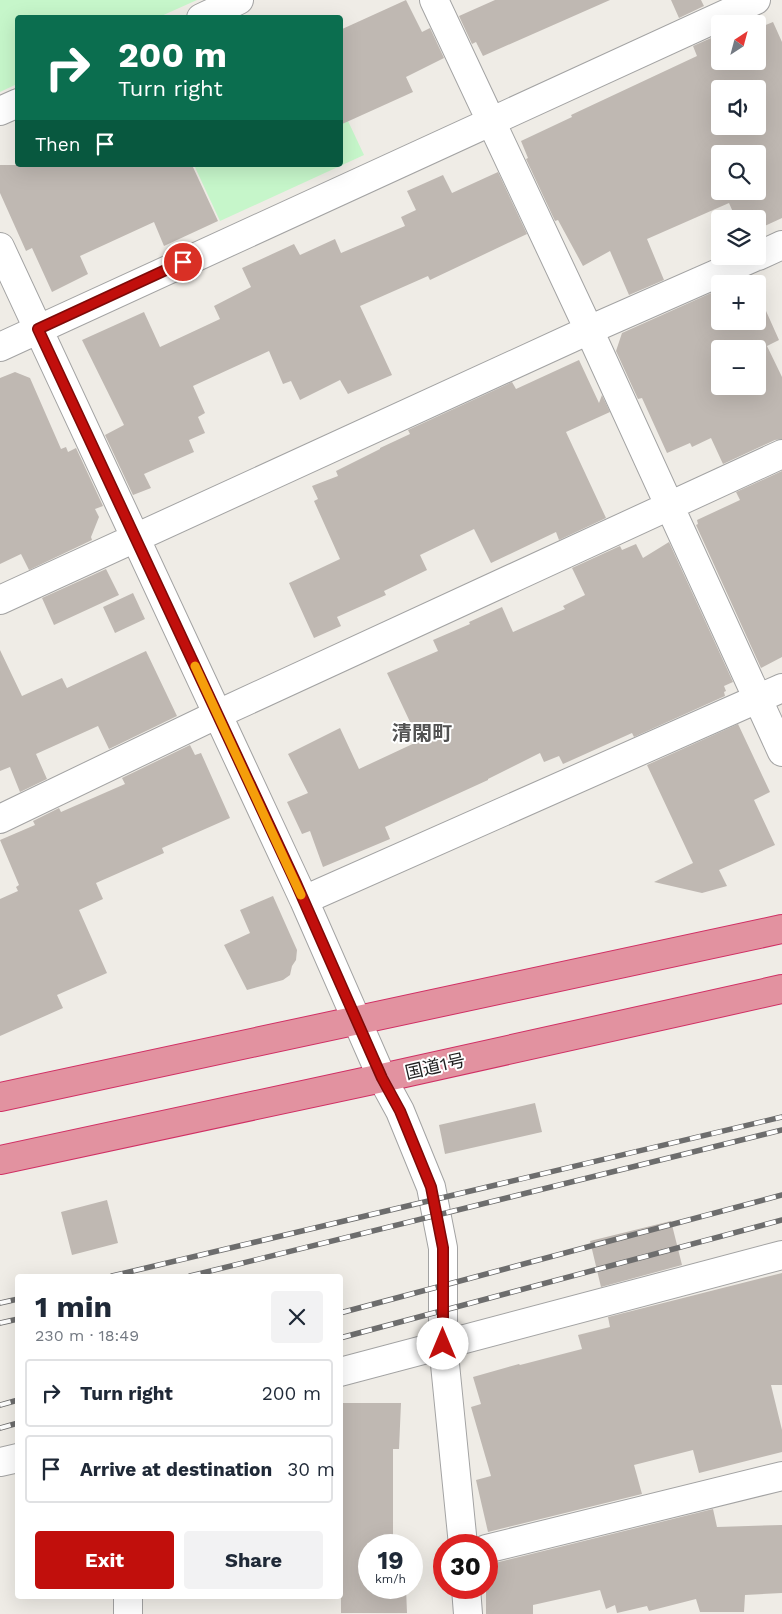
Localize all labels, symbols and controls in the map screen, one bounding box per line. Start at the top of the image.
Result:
north arrow [711,15,766,70]
map controls [711,15,766,395]
text: 200 m [118,34,227,76]
icon: right [35,35,100,100]
text: Turn right [118,76,223,101]
button: sound [711,80,766,135]
icon: arrive [91,130,119,158]
text: Then [35,133,81,156]
button: search [711,145,766,200]
button: layers [711,210,766,265]
pin [162,241,204,283]
icon: arrive [169,248,197,276]
button: + [711,275,766,330]
button: − [711,340,766,395]
district label: 清閑町 [392,721,452,745]
street label: 国道1号 [403,1049,467,1083]
text: 1 min [35,1289,112,1324]
button: close [271,1291,323,1343]
position arrow [416,1317,468,1369]
text: 230 m · 18:49 [35,1326,139,1345]
icon: right [37,1379,65,1407]
text: Turn right [80,1382,173,1405]
text: 200 m [262,1382,321,1405]
icon: arrive [37,1455,65,1483]
text: Arrive at destination [80,1458,272,1481]
text: 30 m [287,1458,335,1481]
button: Exit [35,1531,174,1589]
button: Share [184,1531,323,1589]
speed limit sign: 30 [433,1534,498,1599]
text: 19 [377,1546,404,1575]
text: km/h [375,1572,406,1586]

